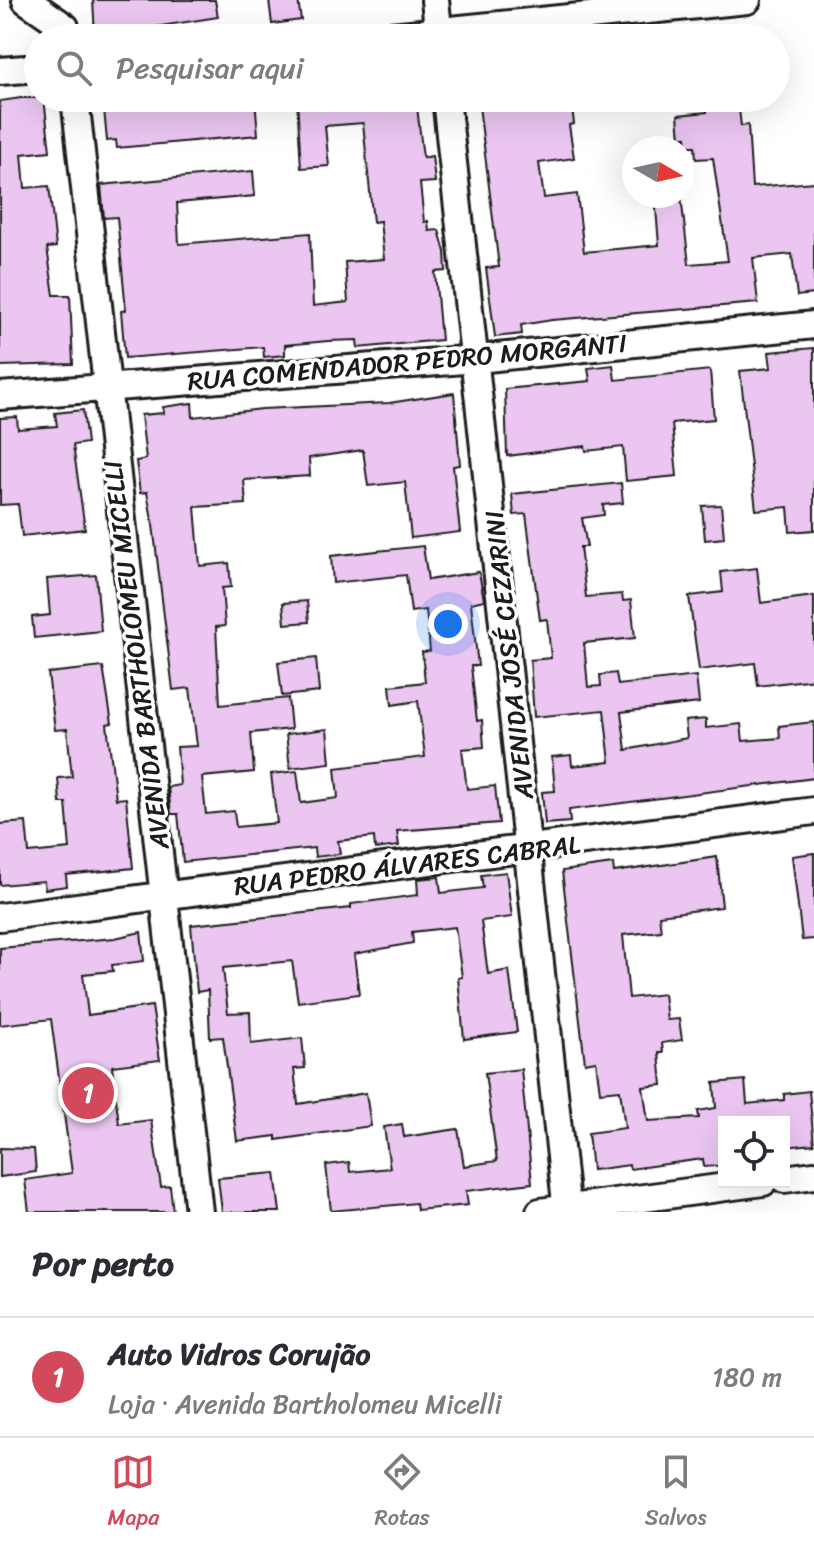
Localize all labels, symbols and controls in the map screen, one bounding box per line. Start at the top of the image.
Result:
search box [24,24,790,112]
text: Pesquisar aqui [116,41,304,95]
icon: search [52,46,96,90]
north arrow [622,136,694,208]
street label: RUA COMENDADOR PEDRO MORGANTI [185,320,629,404]
street label: AVENIDA BARTHOLOMEU MICELLI [89,458,183,853]
street label: AVENIDA JOSÉ CEZARINI [471,508,547,803]
your location [428,604,468,644]
street label: RUA PEDRO ÁLVARES CABRAL [231,821,583,909]
pin: 1 [62,1063,114,1123]
map controls [718,1116,790,1188]
button: locate [718,1116,790,1188]
text: Por perto [32,1234,174,1294]
text: Auto Vidros Corujão [108,1327,371,1381]
text: 1 [52,1354,64,1400]
text: 180 m [712,1354,782,1400]
text: Loja · Avenida Bartholomeu Micelli [108,1381,502,1427]
tab: Mapa [108,1450,159,1537]
tab: Rotas [374,1450,430,1537]
tab: Salvos [645,1450,706,1537]

